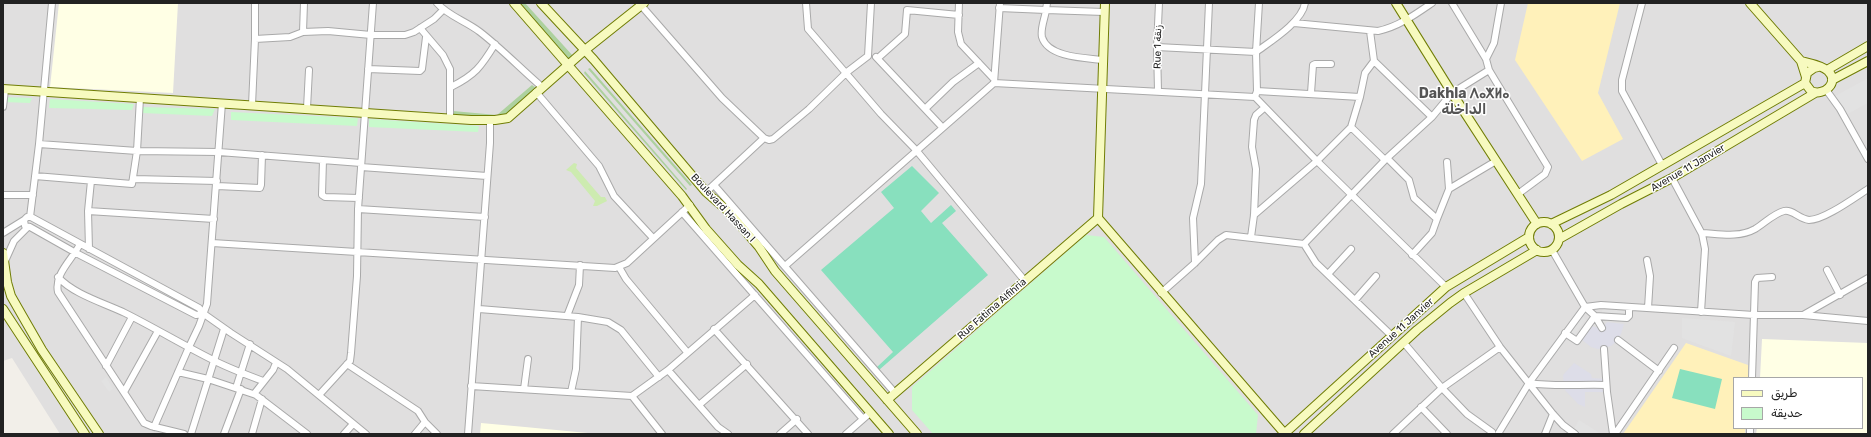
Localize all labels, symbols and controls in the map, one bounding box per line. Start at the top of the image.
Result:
street label: Rue 1 زنقة [1152,25,1164,69]
district label: Dakhla ⴷⴰⵅⵍⴰ الداخلة [1419,86,1509,118]
street label: Avenue 11 Janvier [1649,142,1727,194]
street label: Boulevard Hassan I [688,171,758,245]
street label: Rue Fatima Alfihria [955,276,1029,342]
street label: Avenue 11 Janvier [1366,296,1436,360]
legend [1733,377,1863,429]
text: طريق [1771,386,1797,400]
text: حديقة [1771,406,1803,420]

